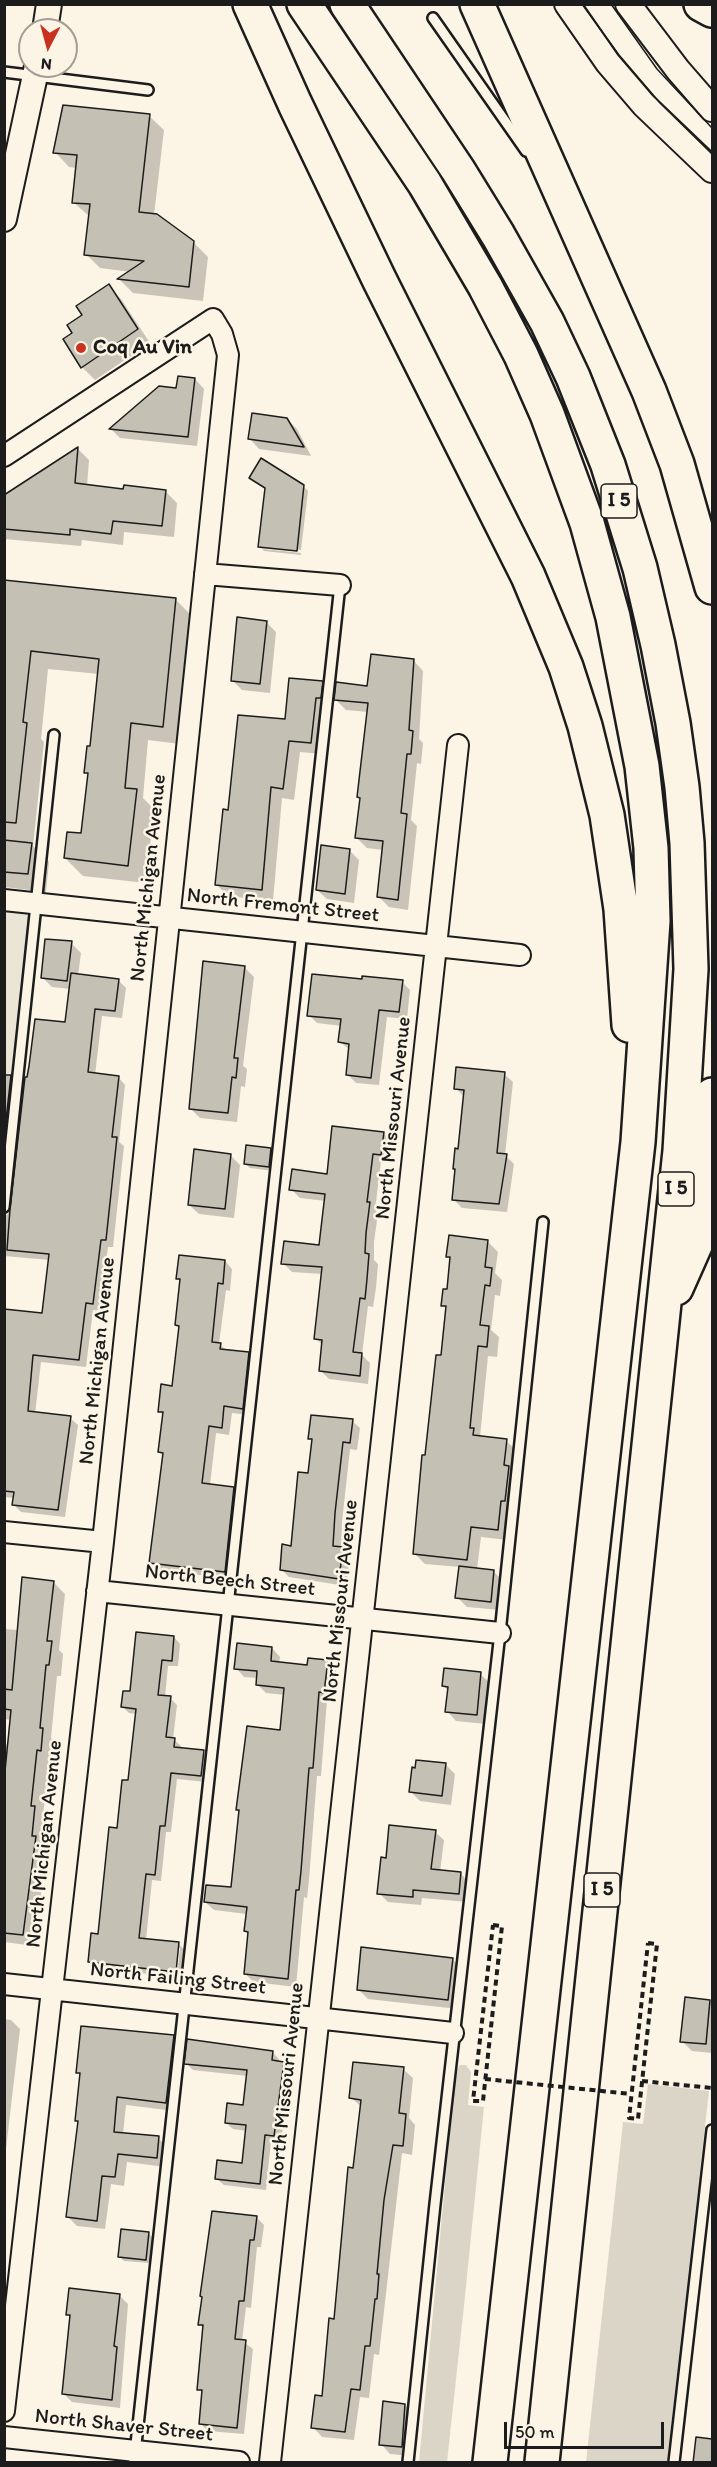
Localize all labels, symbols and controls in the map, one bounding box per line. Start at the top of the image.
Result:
north arrow [18,18,78,78]
text: N [40,54,53,74]
place label: Coq Au Vin [93,335,192,361]
marker: Coq Au Vin [74,341,88,355]
road number: I 5 [601,484,637,518]
street label: North Michigan Avenue [126,773,172,983]
street label: North Fremont Street [185,883,381,929]
street label: North Missouri Avenue [371,1015,417,1221]
road number: I 5 [658,1172,694,1206]
street label: North Michigan Avenue [75,1256,121,1466]
street label: North Missouri Avenue [318,1498,364,1704]
street label: North Beech Street [143,1560,317,1602]
street label: North Michigan Avenue [22,1739,68,1949]
road number: I 5 [584,1873,620,1907]
street label: North Failing Street [89,1957,267,2001]
street label: North Missouri Avenue [264,1981,310,2187]
street label: North Shaver Street [34,2404,214,2448]
scale bar [507,2410,668,2448]
text: 50 m [515,2421,555,2443]

